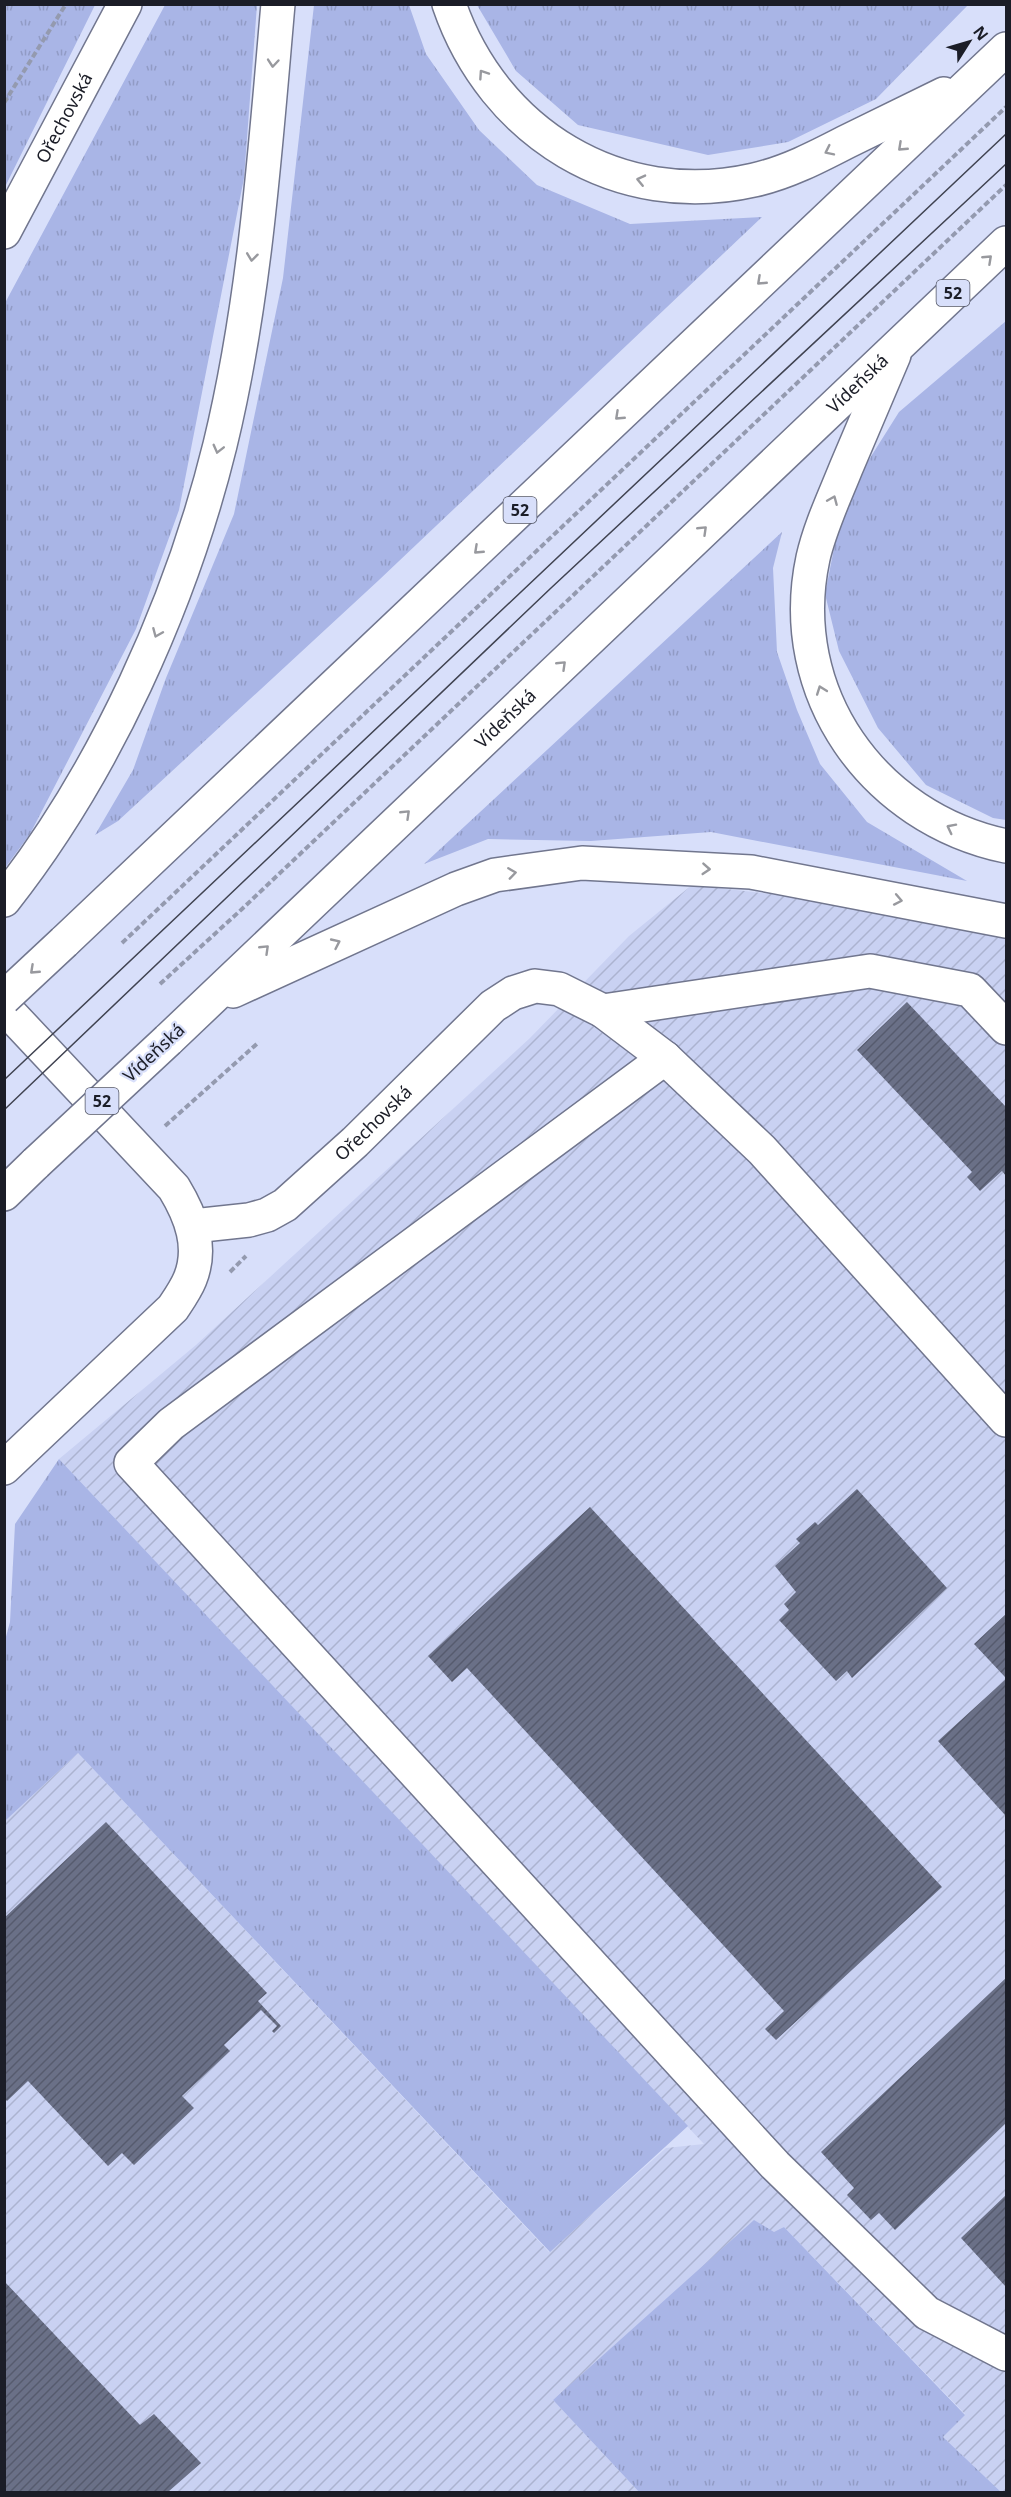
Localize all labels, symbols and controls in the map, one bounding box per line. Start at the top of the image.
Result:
north arrow [939,12,999,72]
text: N [968,21,994,45]
one-way arrow [267,58,280,67]
street label: Ořechovská [30,68,97,167]
one-way arrow [479,70,490,81]
one-way arrow [899,140,910,151]
one-way arrow [824,143,835,155]
one-way arrow [636,175,646,188]
one-way arrow [246,252,259,261]
one-way arrow [981,256,992,267]
one-way arrow [757,274,768,285]
road number: 52 [936,280,970,306]
street label: Vídeňská [821,348,893,418]
one-way arrow [616,408,627,419]
one-way arrow [213,443,226,453]
one-way arrow [826,496,838,507]
road number: 52 [504,497,536,523]
one-way arrow [697,526,707,537]
one-way arrow [474,543,485,554]
one-way arrow [152,627,164,638]
one-way arrow [556,661,566,672]
street label: Vídeňská [469,683,541,753]
one-way arrow [816,685,828,696]
one-way arrow [399,810,409,821]
one-way arrow [947,824,958,835]
one-way arrow [701,862,711,875]
one-way arrow [507,868,516,880]
one-way arrow [893,893,903,906]
one-way arrow [330,939,341,951]
one-way arrow [257,945,268,956]
one-way arrow [31,963,41,974]
street label: Vídeňská [117,1018,189,1087]
street label: Ořechovská [329,1080,417,1166]
road number: 52 [86,1088,118,1114]

